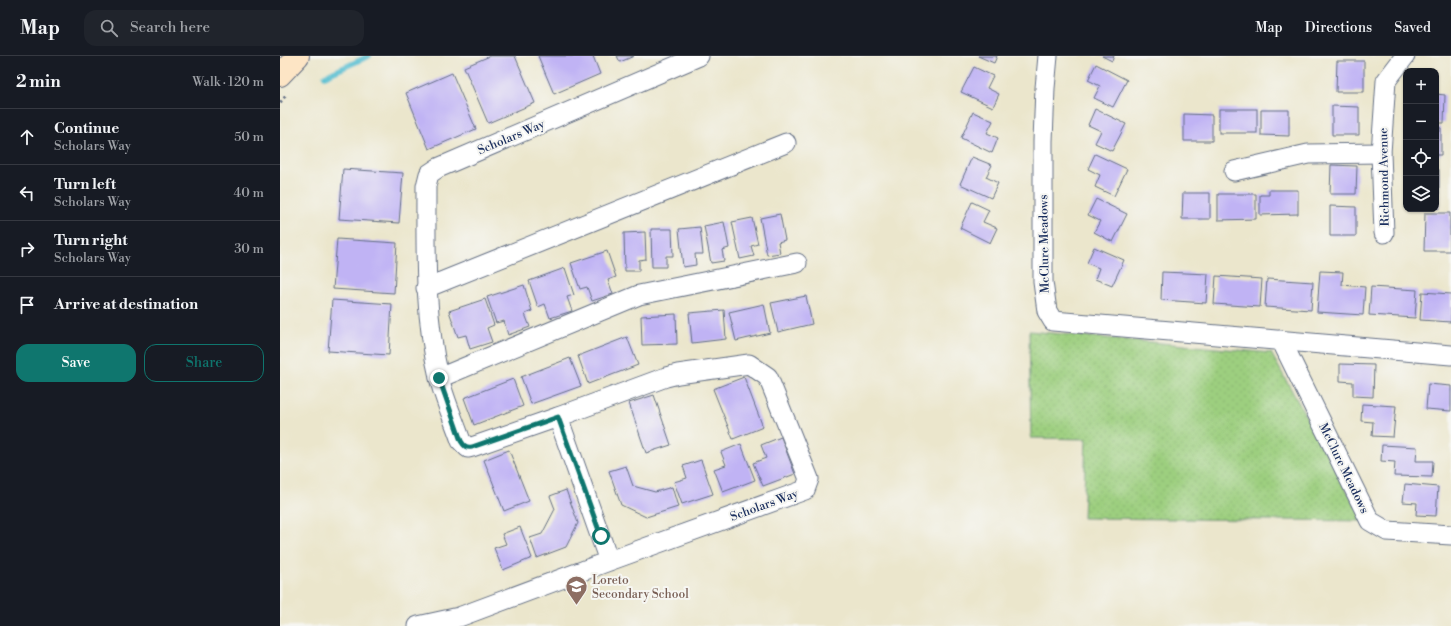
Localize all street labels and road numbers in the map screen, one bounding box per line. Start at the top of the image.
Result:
street label: Scholars Way [475,117,547,158]
street label: Richmond Avenue [1376,128,1393,226]
street label: McClure Meadows [1036,195,1053,293]
street label: McClure Meadows [1315,421,1372,516]
street label: Scholars Way [728,486,800,525]

